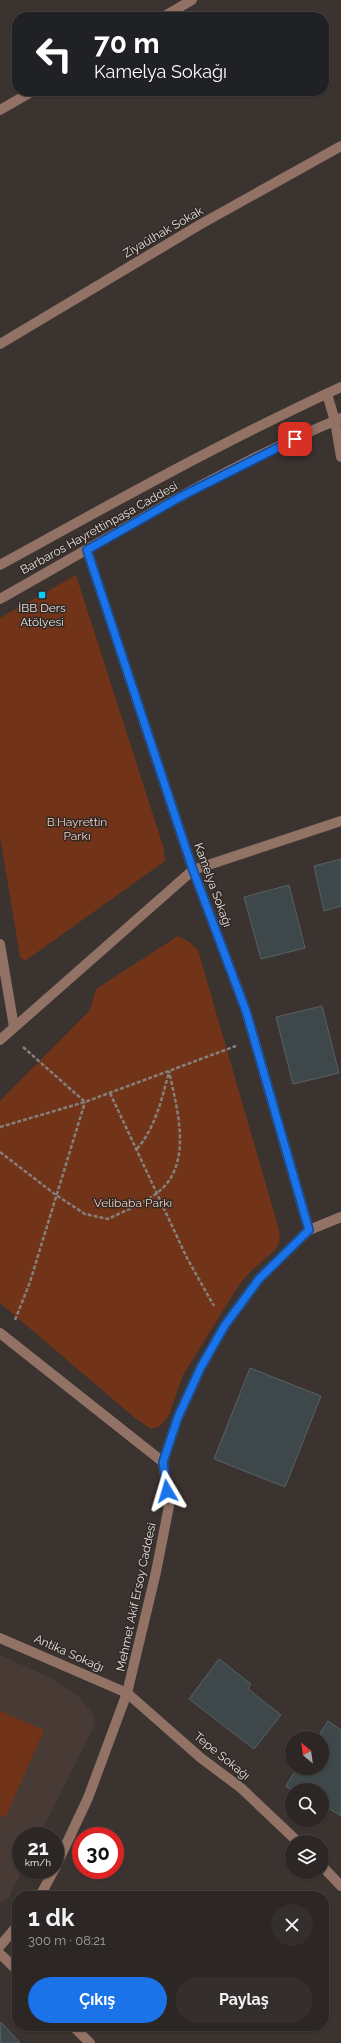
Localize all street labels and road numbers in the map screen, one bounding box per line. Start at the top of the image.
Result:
street label: Ziyaülhak Sokak [121,203,206,261]
street label: Barbaros Hayrettinpaşa Caddesi [18,479,180,577]
street label: Kamelya Sokağı [191,841,235,929]
street label: Mehmet Akif Ersoy Caddesi [113,1521,159,1673]
street label: Antika Sokağı [32,1631,106,1675]
street label: Tepe Sokağı [191,1729,253,1783]

